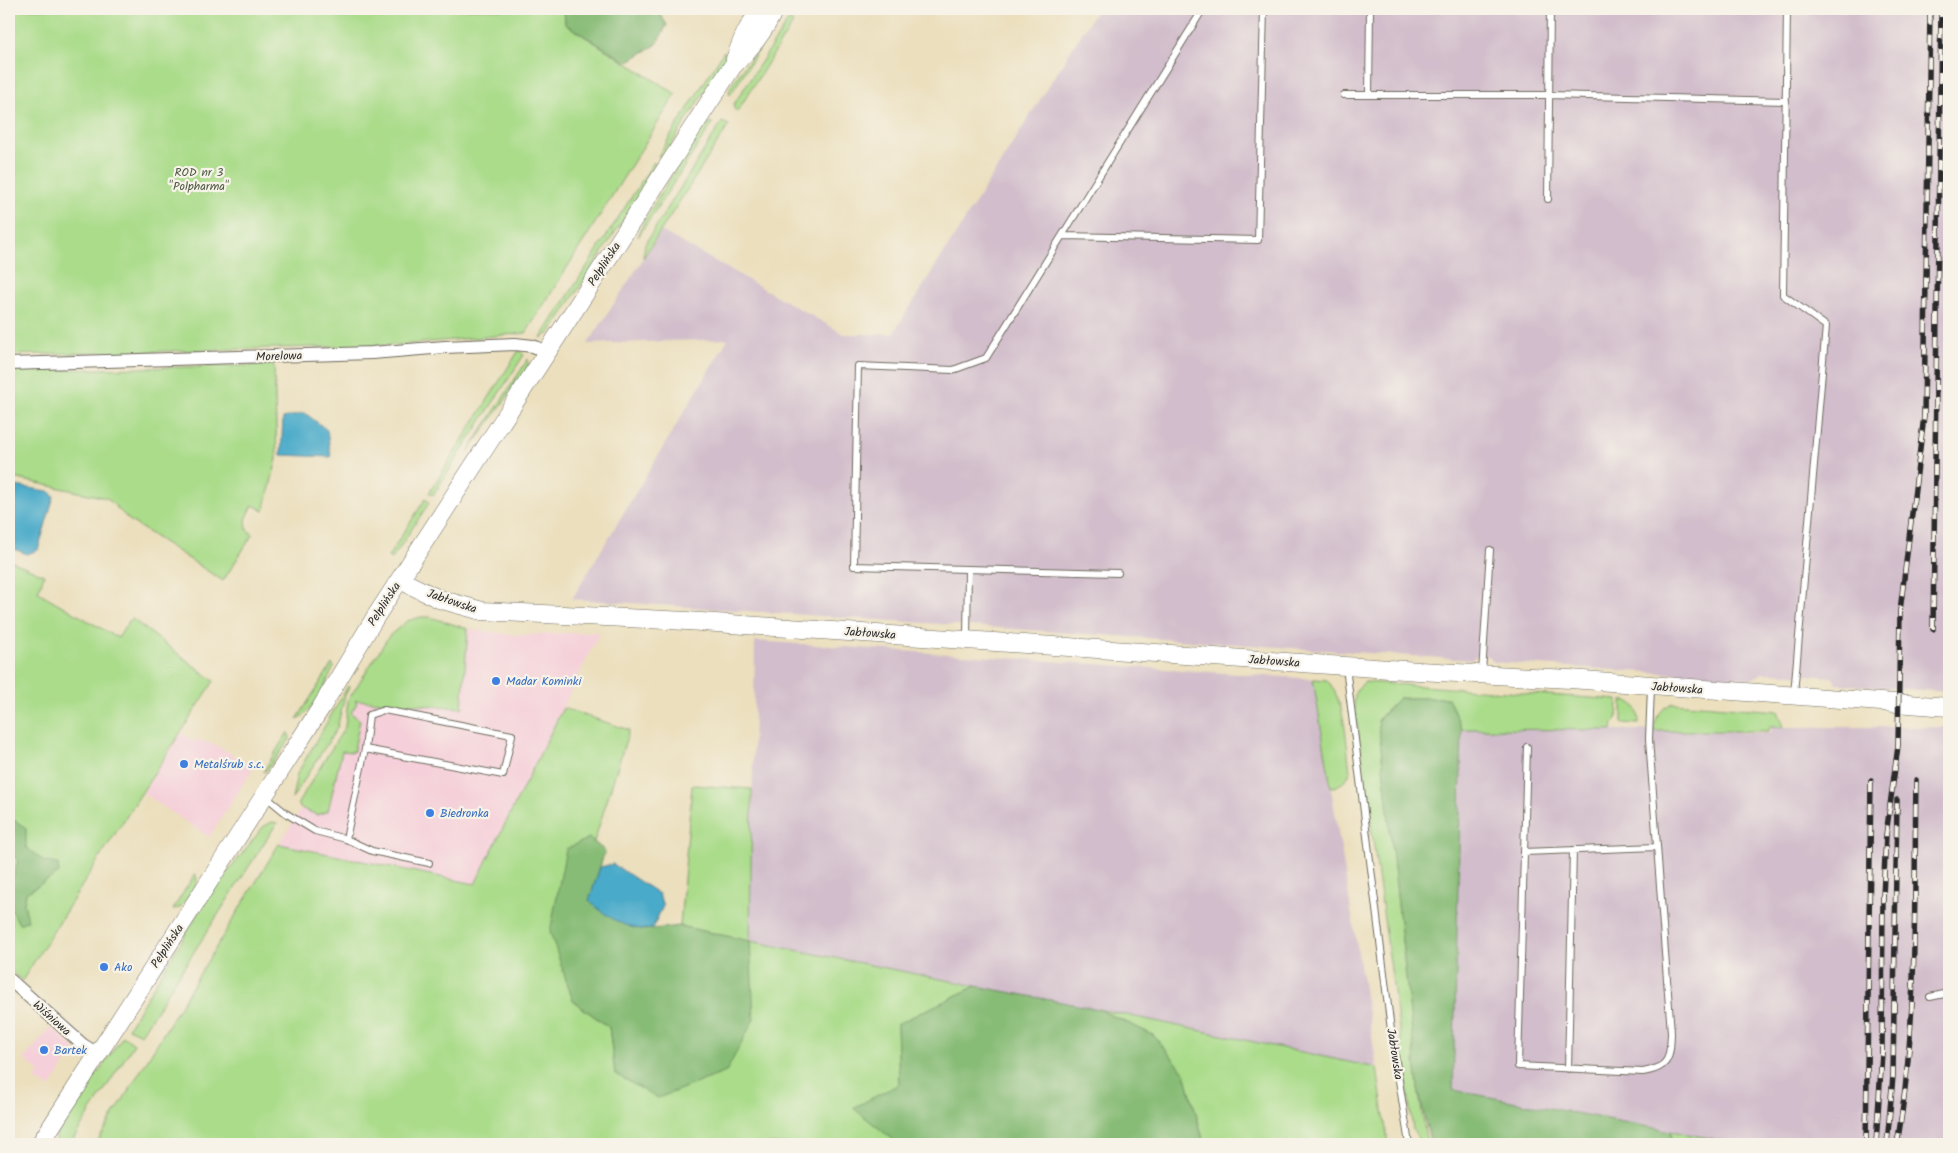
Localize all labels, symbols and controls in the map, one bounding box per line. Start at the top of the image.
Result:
park label: ROD nr 3 "Polpharma" [169,163,229,196]
street label: Pelplińska [583,238,626,290]
street label: Morelowa [256,346,303,367]
street label: Pelplińska [363,578,406,630]
street label: Jabłowska [424,584,480,619]
street label: Jabłowska [843,622,897,645]
street label: Jabłowska [1247,650,1301,673]
place label: Madar Kominki [506,672,582,691]
marker: Madar Kominki [490,675,502,687]
street label: Jabłowska [1650,677,1704,700]
place label: Metalśrub s.c. [194,755,264,774]
marker: Metalśrub s.c. [178,758,190,770]
place label: Biedronka [440,804,489,823]
marker: Biedronka [424,807,436,819]
street label: Pelplińska [146,920,189,972]
place label: Ako [114,958,132,977]
marker: Ako [98,961,110,973]
street label: Wiśniowa [28,996,75,1041]
street label: Jabłowska [1381,1027,1408,1081]
place label: Bartek [54,1041,87,1060]
marker: Bartek [38,1044,50,1056]

